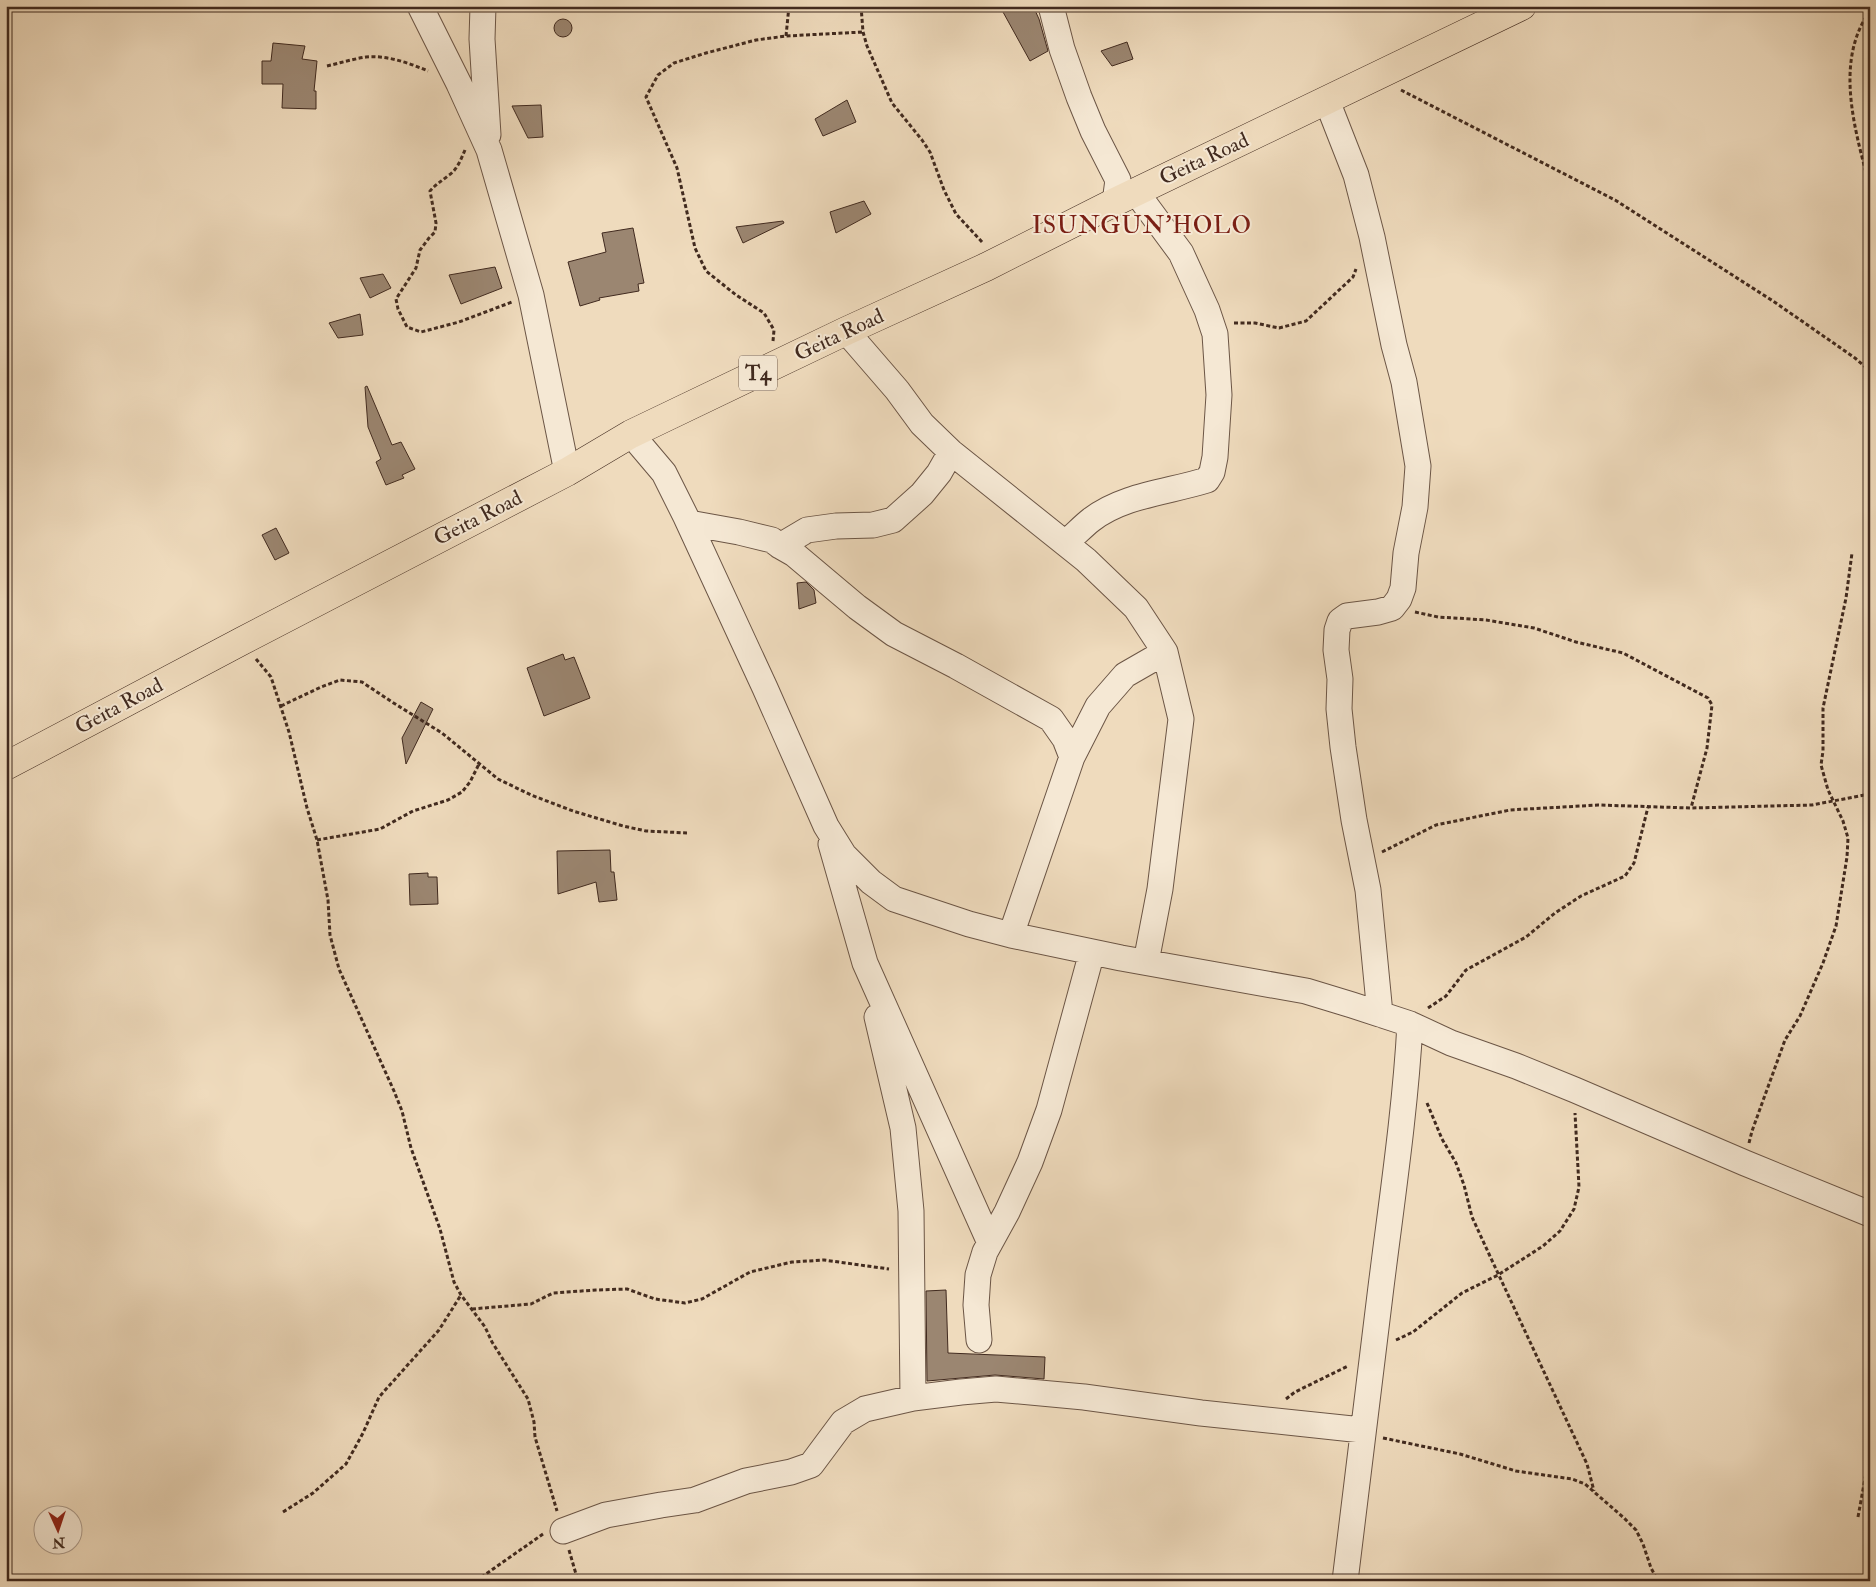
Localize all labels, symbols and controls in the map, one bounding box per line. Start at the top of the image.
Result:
street label: Geita Road [1155,126,1254,191]
district label: ISUNGUN'HOLO [1032,210,1252,241]
street label: Geita Road [790,302,889,367]
road number: T4 [739,356,777,390]
street label: Geita Road [429,484,527,552]
street label: Geita Road [70,671,168,740]
north arrow [32,1504,82,1554]
text: N [51,1534,66,1551]

